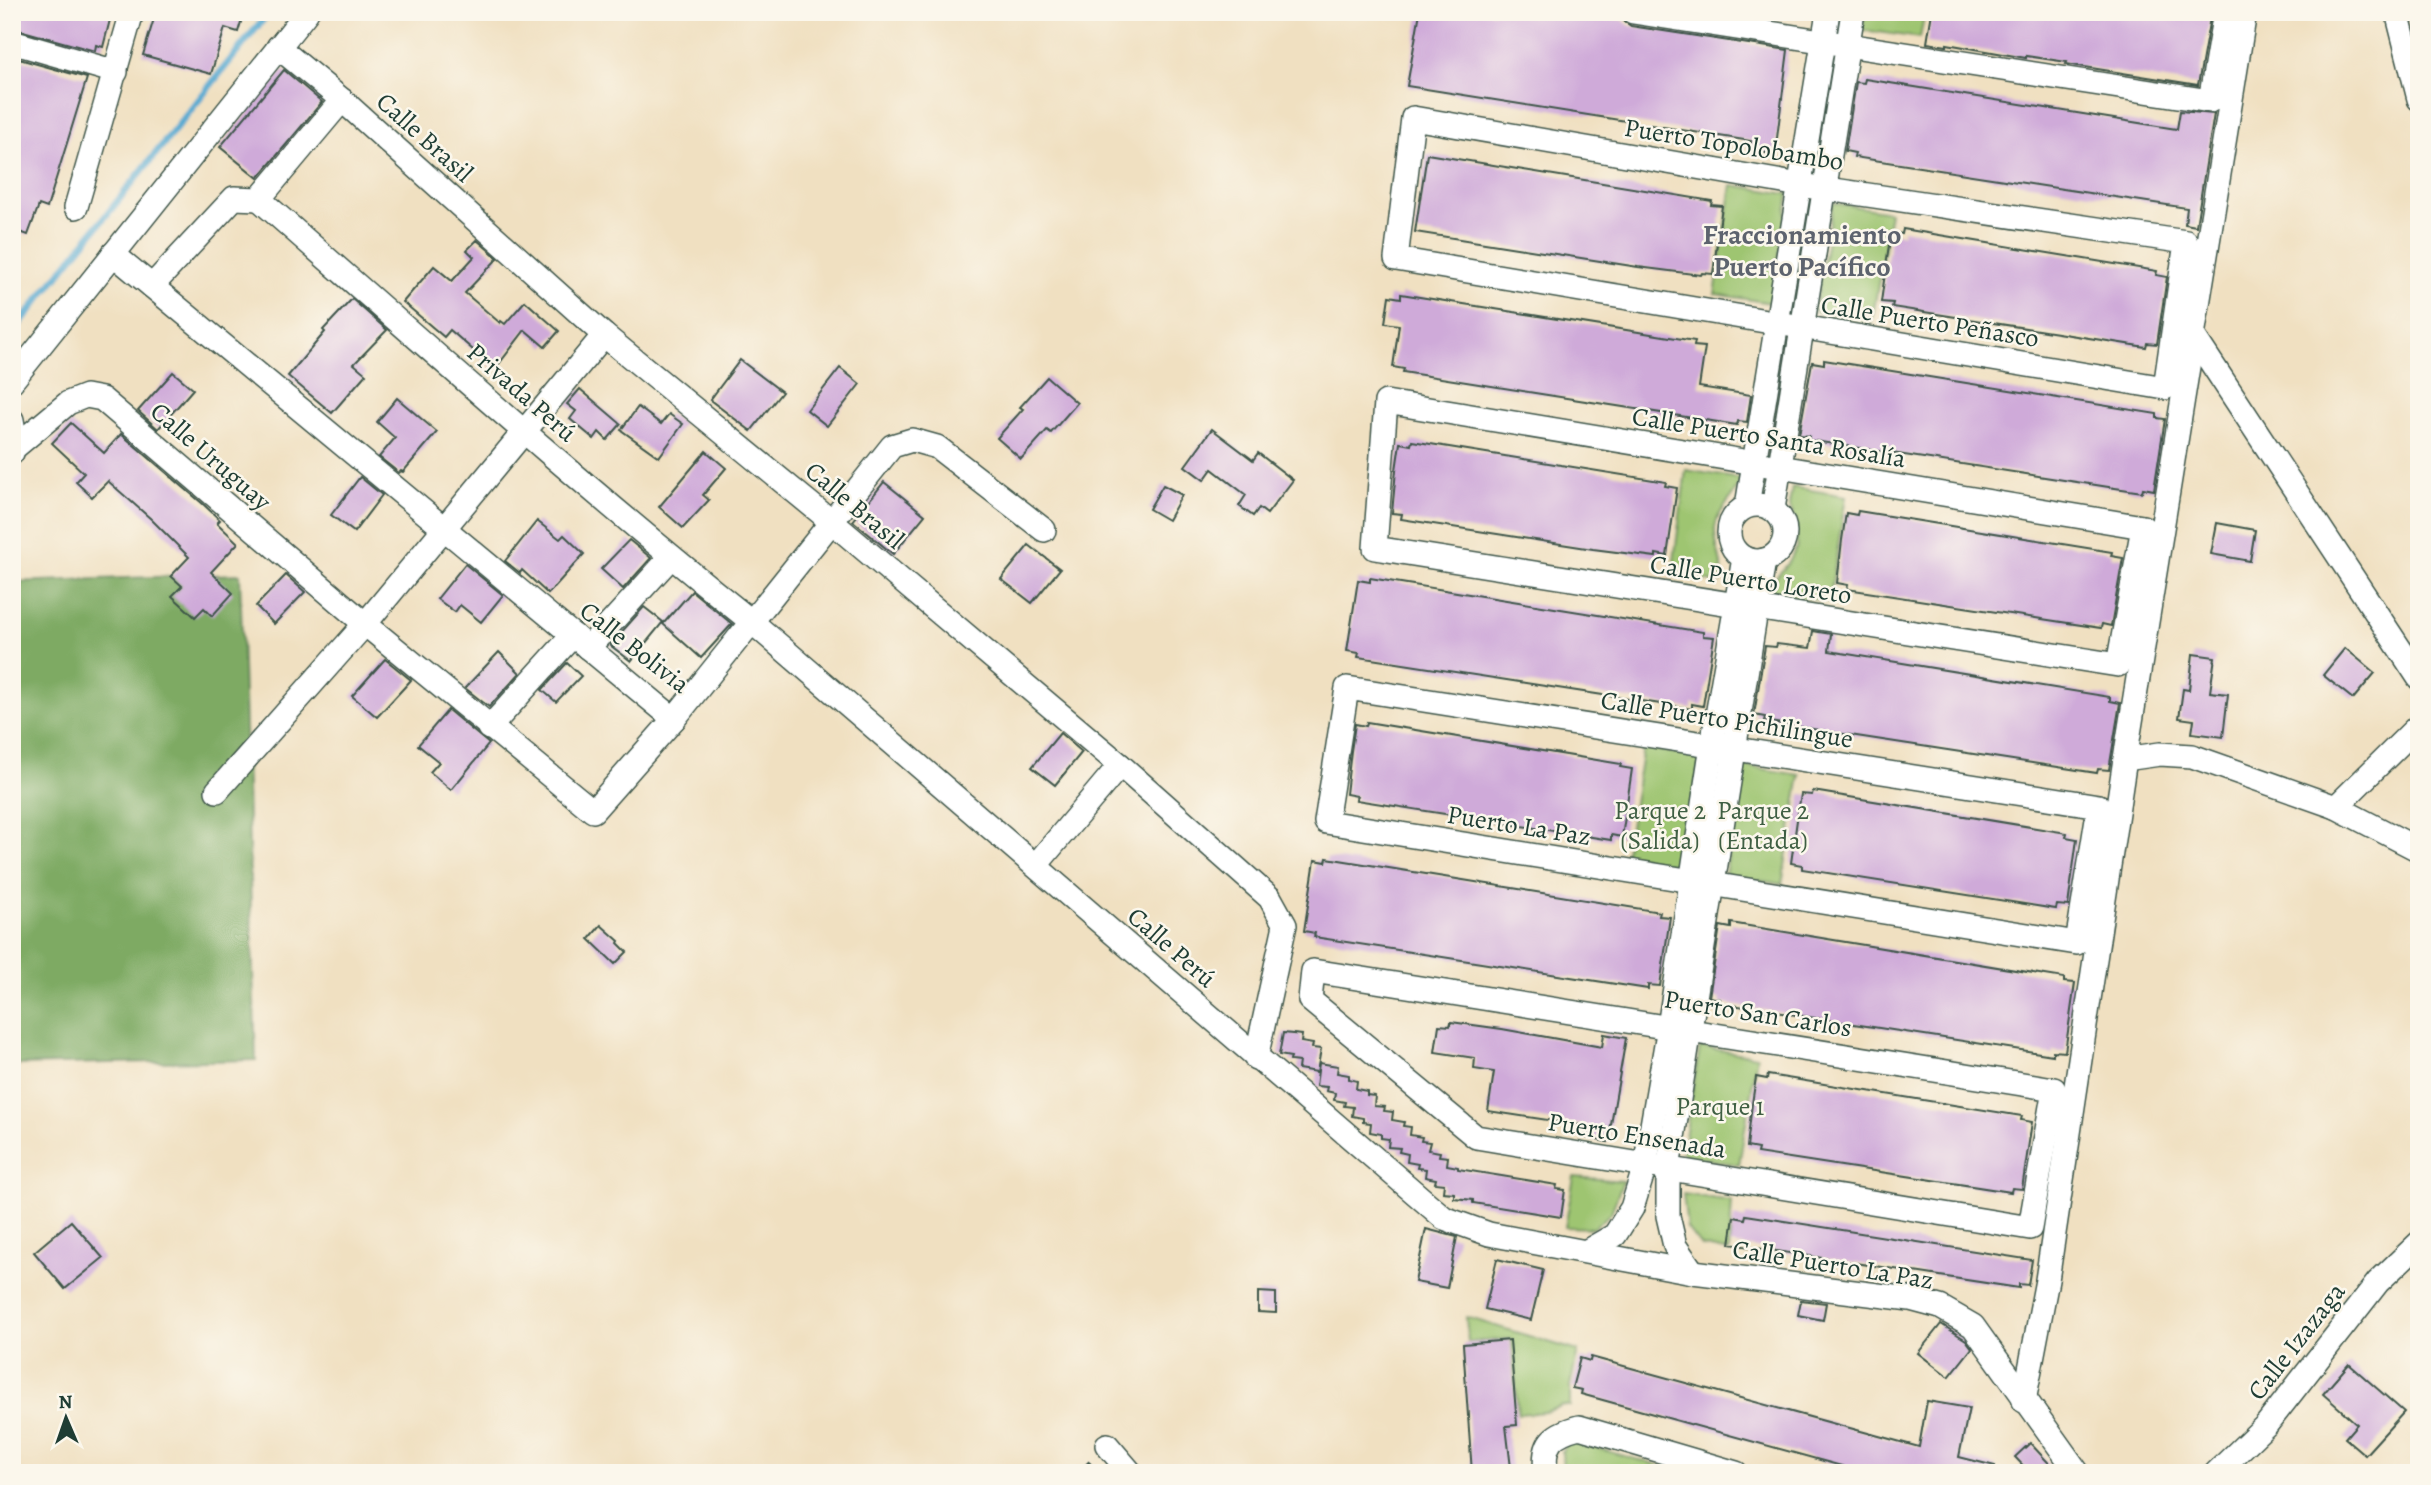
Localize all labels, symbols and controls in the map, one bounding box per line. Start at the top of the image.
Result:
street label: Calle Brasil [369,85,481,190]
street label: Puerto Topolobambo [1622,110,1846,179]
district label: Fraccionamiento Puerto Pacífico [1703,216,1901,286]
street label: Calle Puerto Peñasco [1818,287,2041,356]
street label: Privada Perú [459,335,585,450]
street label: Calle Uruguay [143,394,279,519]
street label: Calle Puerto Santa Rosalía [1630,399,1908,476]
street label: Calle Brasil [798,454,912,557]
street label: Calle Puerto Loreto [1648,546,1854,613]
street label: Calle Bolivia [572,593,697,701]
street label: Calle Puerto Pichilingue [1598,682,1856,757]
park label: Parque 2 (Salida) [1614,793,1706,858]
park label: Parque 2 (Entada) [1717,793,1809,858]
street label: Puerto La Paz [1445,797,1593,854]
street label: Calle Perú [1120,899,1224,996]
street label: Puerto San Carlos [1662,981,1854,1046]
park label: Parque 1 [1676,1089,1764,1124]
street label: Puerto Ensenada [1545,1104,1729,1167]
street label: Calle Puerto La Paz [1730,1231,1936,1298]
street label: Calle Izazaga [2239,1275,2353,1407]
north arrow [32,1384,102,1454]
text: N [58,1389,73,1415]

